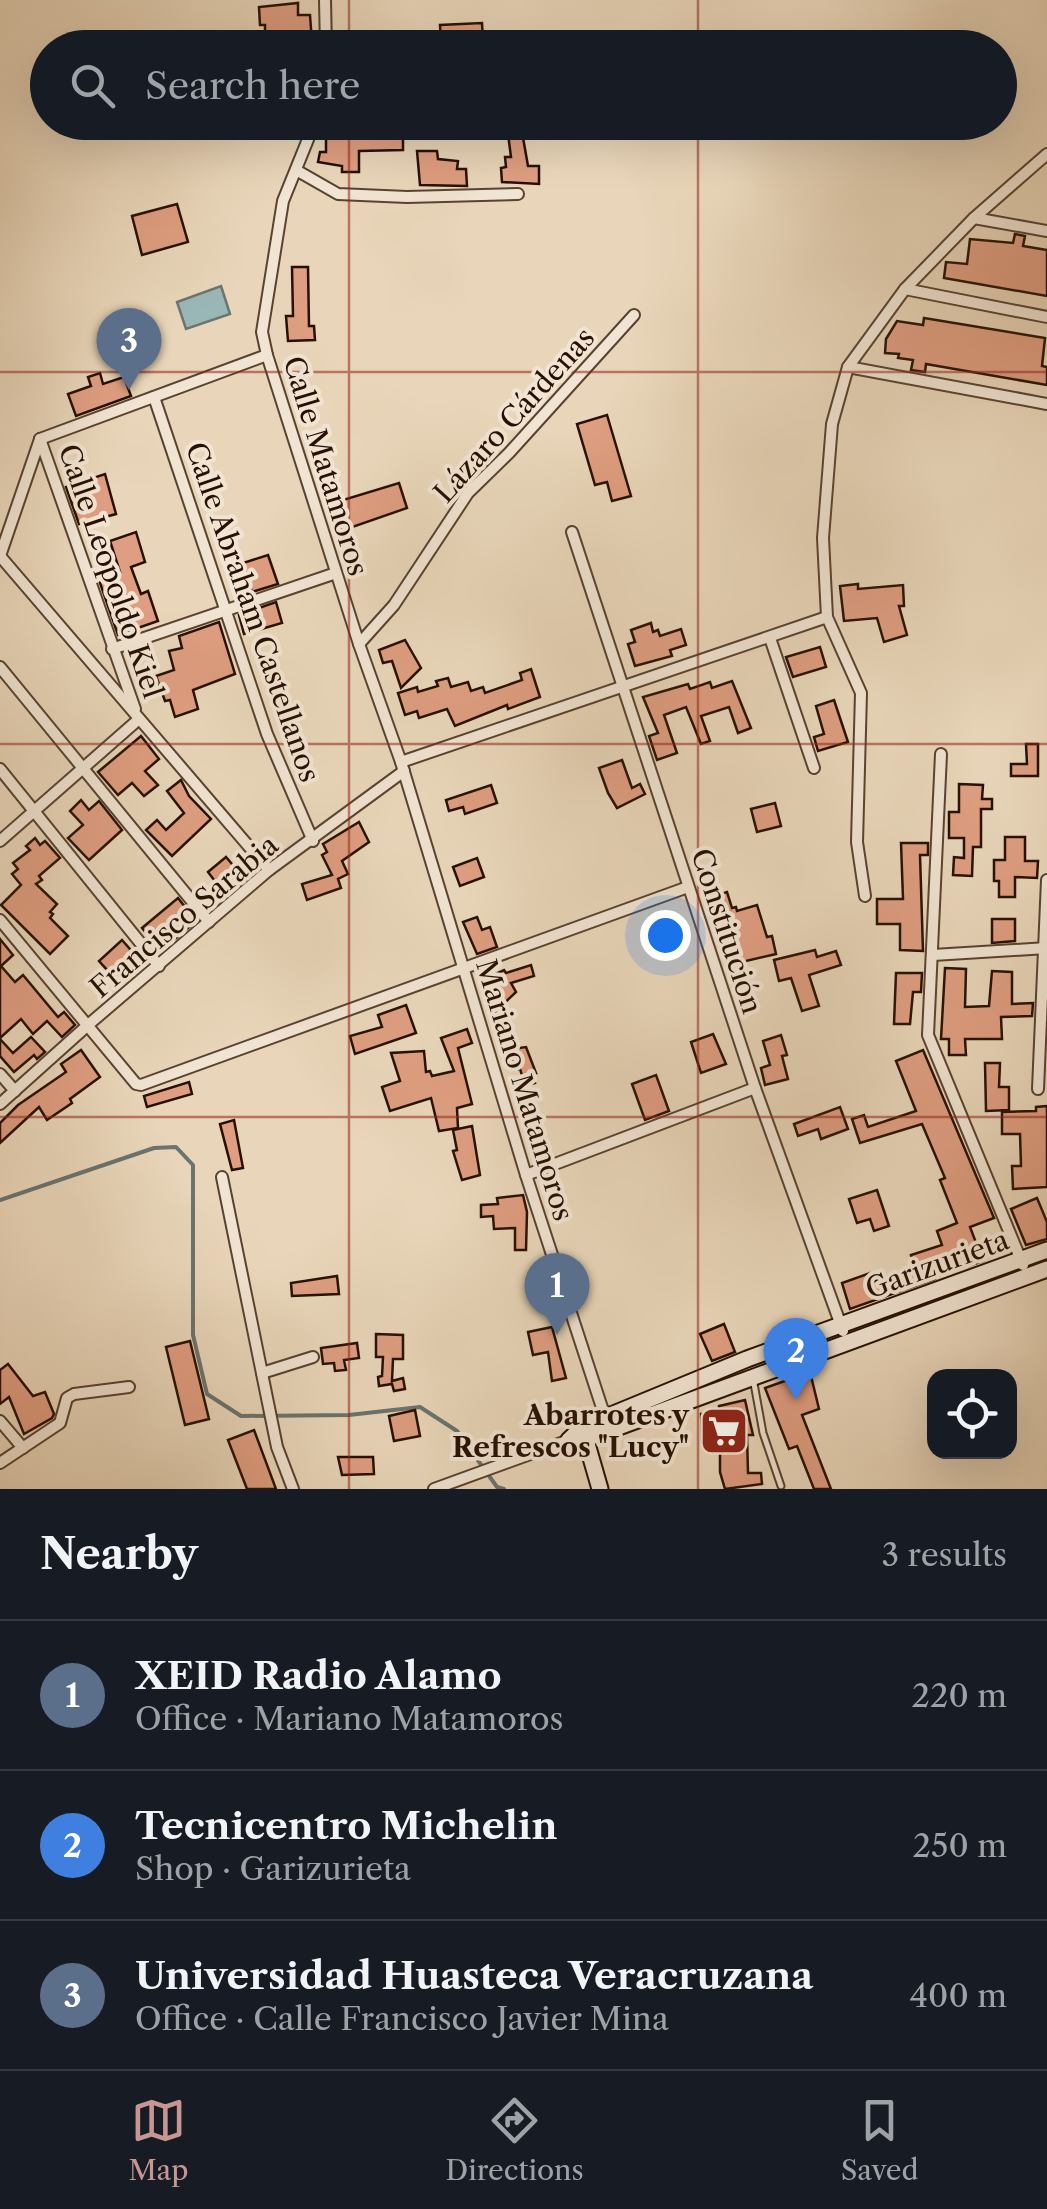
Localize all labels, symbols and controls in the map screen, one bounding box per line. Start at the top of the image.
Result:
search box [30,30,1017,140]
icon: search [65,58,120,113]
text: Search here [145,62,360,109]
pin: 3 [96,308,162,390]
street label: Lázaro Cárdenas [427,321,601,509]
street label: Calle Matamoros [276,352,376,580]
street label: Calle Abraham Castellanos [179,438,327,786]
street label: Calle Leopoldo Kiel [52,440,170,702]
street label: Francisco Sarabia [83,827,285,1005]
street label: Constitución [684,844,770,1018]
your location [640,910,691,961]
street label: Mariano Matamoros [469,955,581,1225]
street label: Garizurieta [861,1222,1013,1306]
pin: 1 [524,1252,590,1335]
pin: 2 [764,1318,828,1400]
map controls [927,1369,1017,1459]
button: locate [927,1369,1017,1459]
place label: Abarrotes y Refrescos "Lucy" [452,1398,690,1464]
supermarket icon: Abarrotes y Refrescos "Lucy" [698,1405,750,1457]
text: Nearby [40,1528,198,1580]
text: 3 results [881,1535,1007,1574]
text: XEID Radio Alamo [135,1652,502,1699]
text: 1 [65,1676,80,1715]
text: 220 m [912,1676,1007,1715]
text: Office · Mariano Matamoros [135,1699,564,1738]
text: Tecnicentro Michelin [135,1802,557,1849]
text: 2 [63,1826,82,1865]
text: 250 m [913,1826,1007,1865]
text: Shop · Garizurieta [135,1849,411,1888]
text: Universidad Huasteca Veracruzana [135,1952,813,1999]
text: 3 [63,1976,82,2015]
text: 400 m [910,1976,1007,2015]
text: Office · Calle Francisco Javier Mina [135,1999,669,2038]
tab: Map [128,2093,189,2187]
tab: Directions [445,2093,584,2187]
tab: Saved [841,2093,919,2187]

